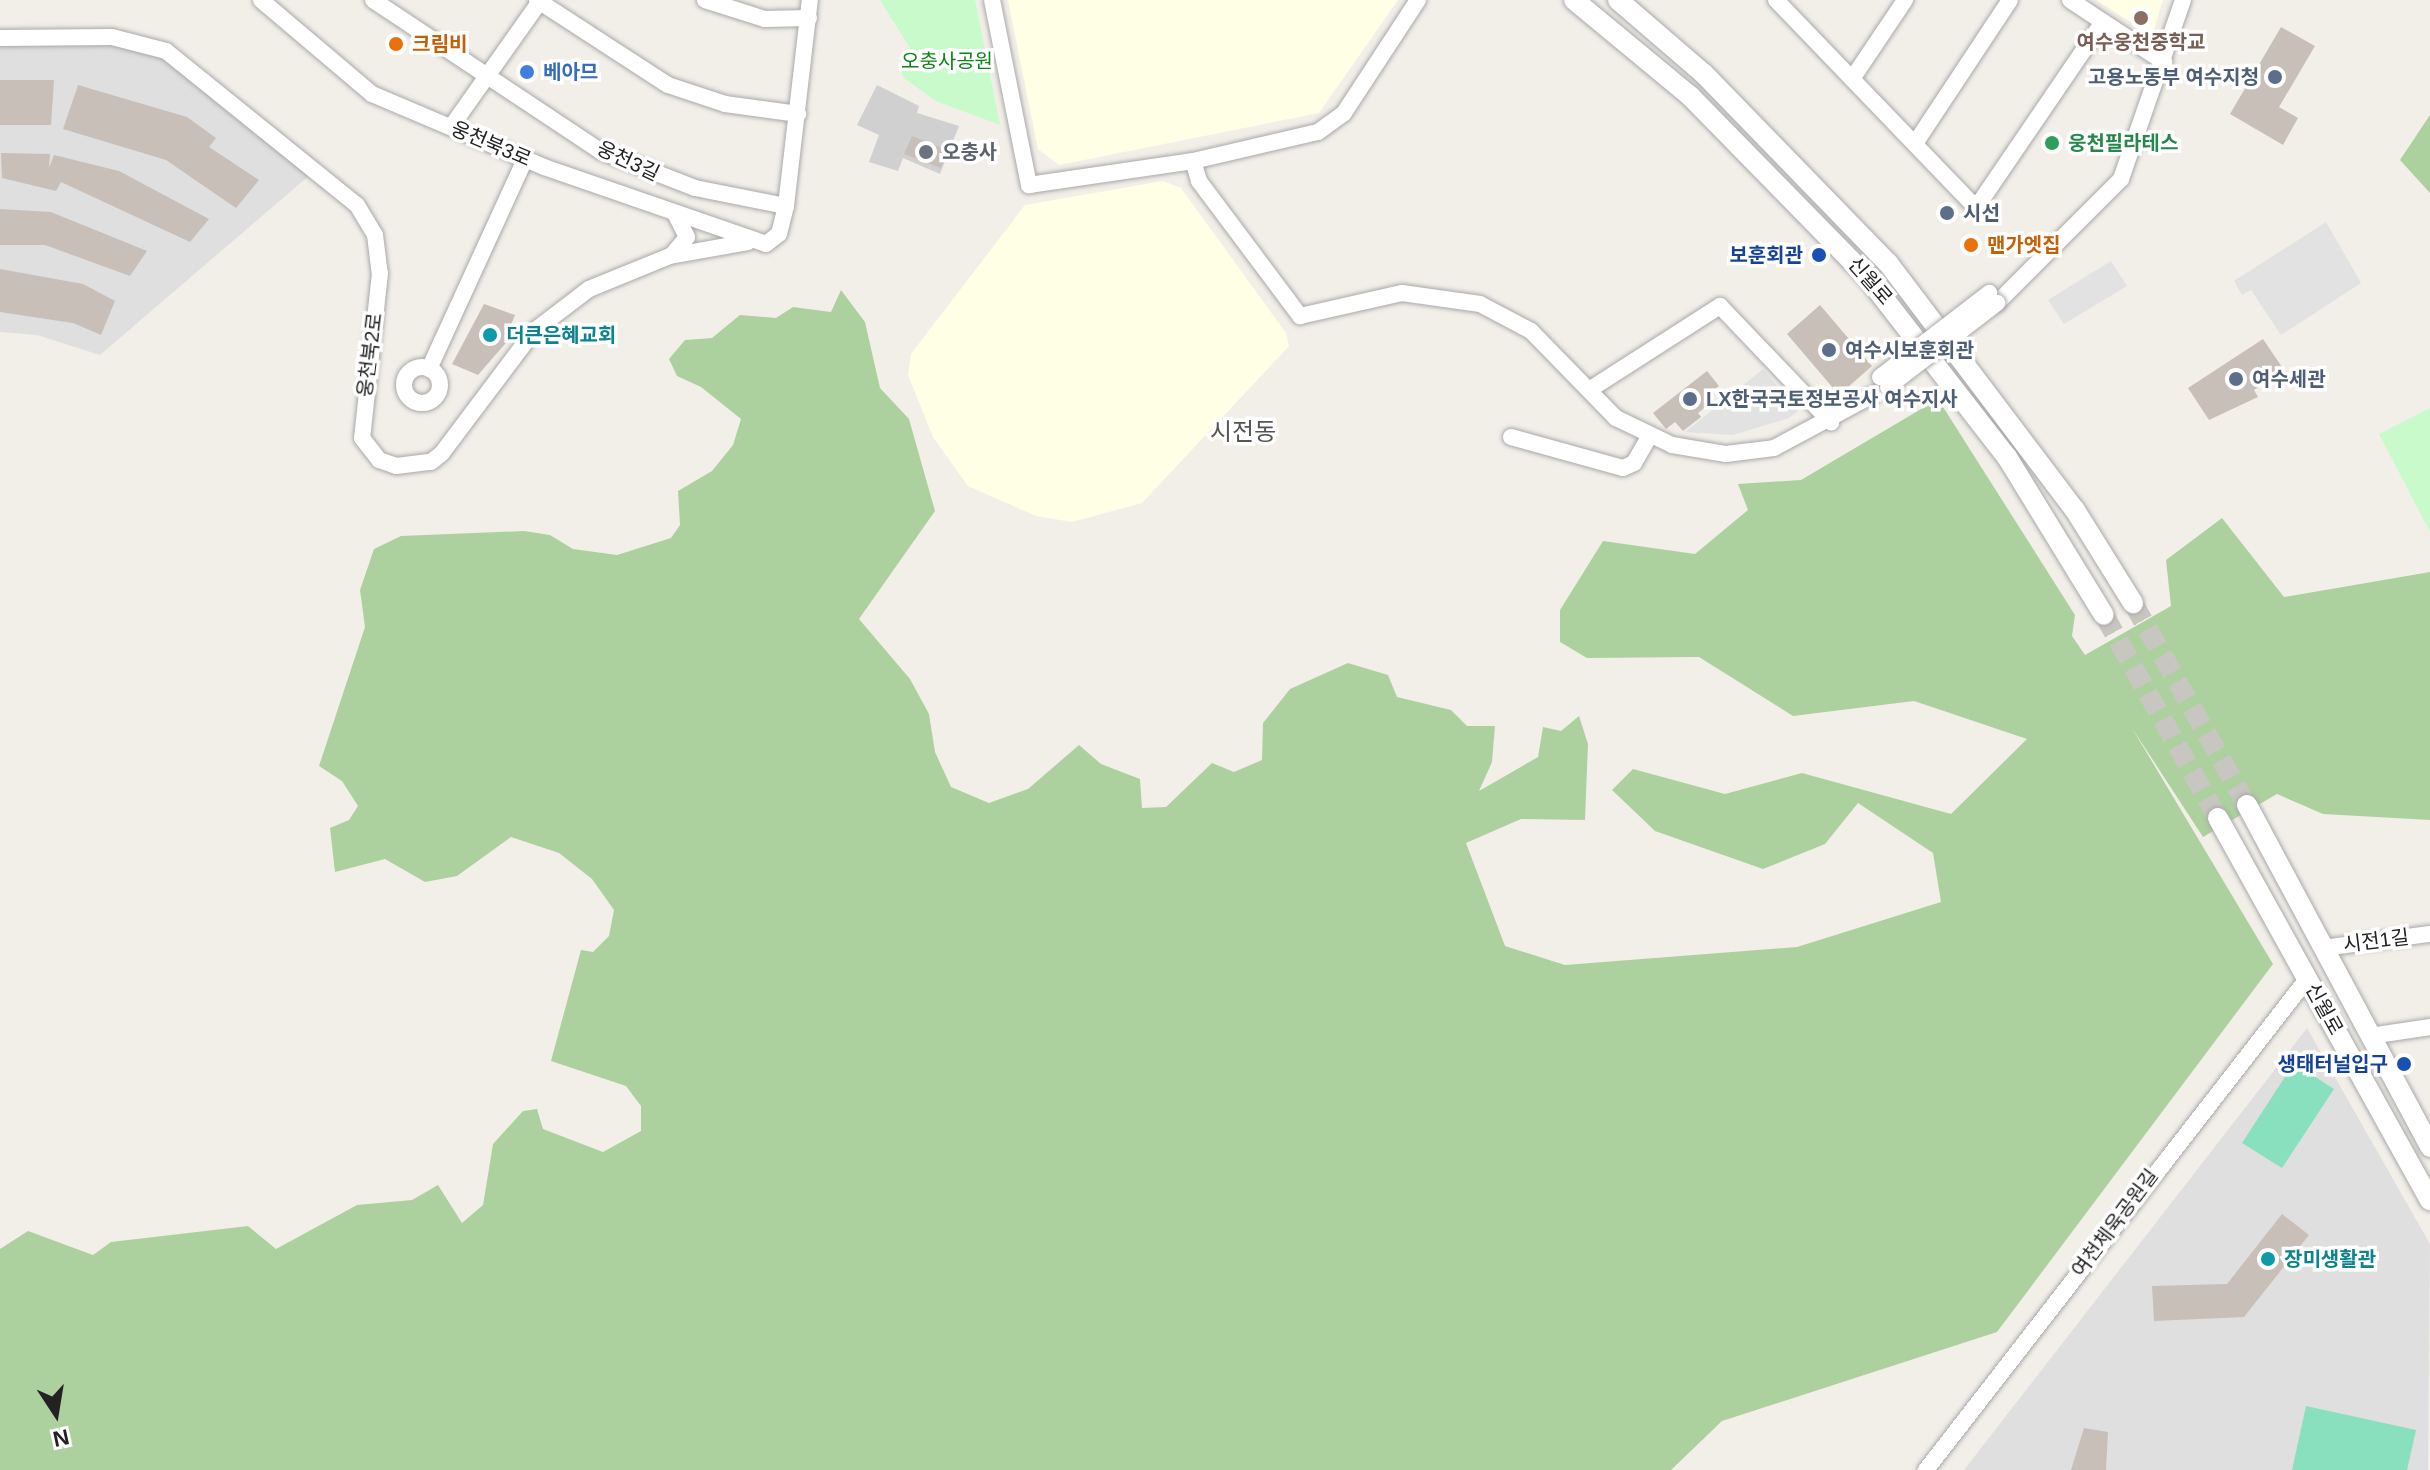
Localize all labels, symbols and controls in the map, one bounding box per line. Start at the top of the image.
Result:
marker: 여수웅천중학교 [2132,9,2150,27]
place label: 여수웅천중학교 [2077,30,2205,54]
place label: 크림비 [412,32,467,56]
marker: 크림비 [387,35,405,53]
park label: 오충사공원 [901,49,993,73]
place label: 베아므 [543,60,598,84]
marker: 베아므 [518,63,536,81]
place label: 고용노동부 여수지청 [2088,65,2259,89]
marker: 고용노동부 여수지청 [2266,68,2284,86]
street label: 웅천북3로 [447,116,535,172]
place label: 웅천필라테스 [2068,131,2178,155]
marker: 웅천필라테스 [2043,134,2061,152]
street label: 웅천3길 [593,136,663,186]
place label: 오충사 [942,140,997,164]
marker: 오충사 [917,143,935,161]
place label: 시선 [1963,201,2000,225]
marker: 시선 [1938,204,1956,222]
place label: 맨가엣집 [1987,233,2061,257]
marker: 맨가엣집 [1962,236,1980,254]
place label: 보훈회관 [1729,243,1803,267]
marker: 보훈회관 [1810,246,1828,264]
street label: 신월로 [1843,252,1897,310]
street label: 웅천북2로 [353,311,387,399]
place label: 더큰은혜교회 [506,323,616,347]
marker: 더큰은혜교회 [481,326,499,344]
place label: 여수시보훈회관 [1845,338,1974,362]
marker: 여수시보훈회관 [1820,341,1838,359]
place label: 여수세관 [2252,367,2326,391]
marker: 여수세관 [2227,370,2245,388]
place label: LX한국국토정보공사 여수지사 [1706,387,1958,411]
marker: LX한국국토정보공사 여수지사 [1681,390,1699,408]
district label: 시전동 [1210,418,1276,446]
street label: 시전1길 [2342,925,2410,957]
street label: 신월로 [2300,979,2348,1039]
place label: 생태터널입구 [2278,1052,2388,1076]
marker: 생태터널입구 [2395,1055,2413,1073]
street label: 여천체육공원길 [2067,1164,2163,1282]
place label: 장미생활관 [2284,1247,2376,1271]
marker: 장미생활관 [2259,1250,2277,1268]
north arrow [16,1374,96,1454]
text: N [51,1424,71,1452]

